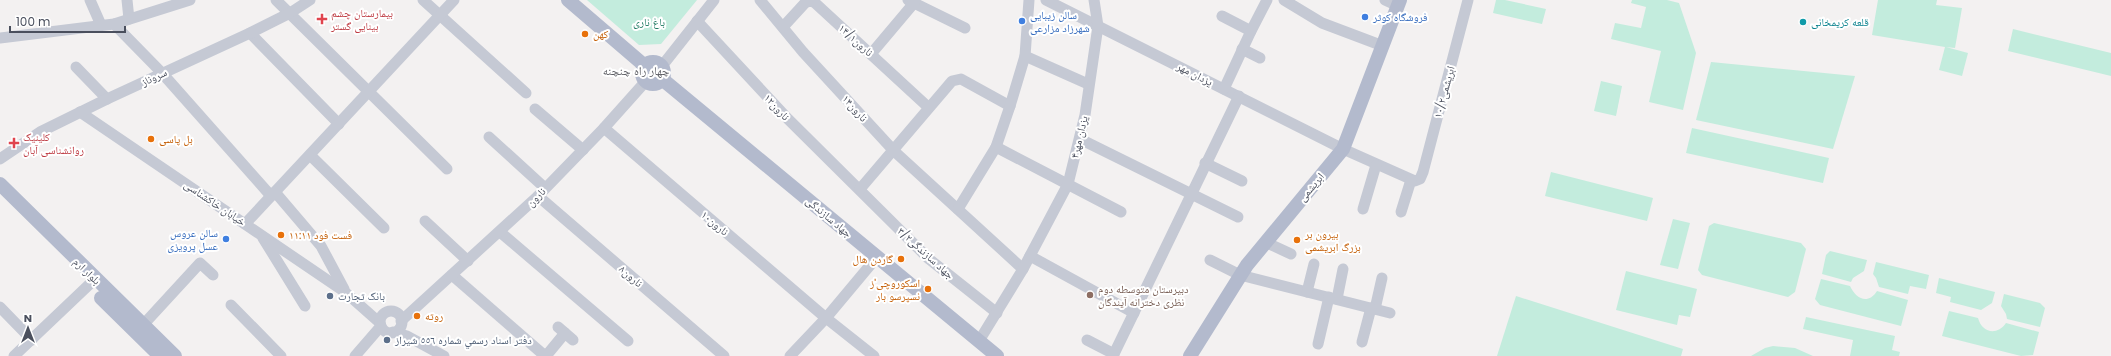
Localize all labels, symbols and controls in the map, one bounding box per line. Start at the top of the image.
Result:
place label: بیمارستان چشم بینایی گستر [330,5,393,34]
place label: سالن زیبایی شهرزاد مزارعی [1030,7,1090,36]
scale bar [10,8,125,34]
place label: فروشگاه کوثر [1372,9,1428,25]
marker: فروشگاه کوثر [1360,12,1370,22]
text: 100 m [16,13,50,30]
marker: بیمارستان چشم بینایی گستر [316,13,328,25]
park label: باغ ناری [633,14,665,30]
place label: قلعه کریمخانی [1811,14,1869,30]
marker: سالن زیبایی شهرزاد مزارعی [1017,16,1027,26]
marker: قلعه کریمخانی [1798,17,1808,27]
street label: ۱۴/۱نارون [835,20,877,60]
place label: کهن [593,26,609,42]
marker: کهن [580,29,590,39]
street label: یزدان مهر [1173,58,1216,90]
district label: چهار راه چنچنه [603,62,670,79]
street label: سروناز [138,64,170,90]
street label: ۱۰/۲ابریشمی [1429,64,1459,120]
street label: نارون۱۲ [760,90,794,124]
street label: نارون۱۴ [839,91,871,125]
street label: یزدان مهر۴ [1066,114,1092,160]
place label: کلینیک روانشناسی آبان [23,129,84,158]
place label: بل پاسی [159,131,193,147]
marker: بل پاسی [146,134,156,144]
marker: کلینیک روانشناسی آبان [8,137,20,149]
street label: ابریشمی [1294,169,1328,205]
street label: خیابان خاکشناسی [181,176,249,230]
street label: نارون [523,184,549,210]
street label: جهاد سازندگی [802,193,856,241]
street label: نارون۱۰ [698,207,732,239]
street label: ۳/۲جهاد سازندگی [894,223,958,283]
place label: سالن عروس عسل پرویزی [167,225,218,254]
place label: بیرون بر بزرگ ابریشمی [1304,226,1361,255]
place label: فست فود ۱۱:۱۱ [289,227,353,243]
marker: فست فود ۱۱:۱۱ [276,230,286,240]
marker: سالن عروس عسل پرویزی [221,234,231,244]
marker: بیرون بر بزرگ ابریشمی [1292,235,1302,245]
place label: گاردن هال [853,251,893,267]
street label: بلوار ارم [70,254,104,288]
marker: گاردن هال [896,254,906,264]
street label: نارون۸ [616,261,646,291]
place label: اسکوروچی'ز نسپرسو بار [869,275,920,304]
place label: دبیرستان متوسطه دوم نظری دخترانه آیندگان [1098,281,1189,310]
marker: اسکوروچی'ز نسپرسو بار [923,284,933,294]
place label: بانک تجارت [338,288,385,304]
marker: دبیرستان متوسطه دوم نظری دخترانه آیندگان [1085,290,1095,300]
marker: بانک تجارت [325,291,335,301]
north arrow [8,308,48,348]
place label: روته [425,308,443,324]
text: N [24,310,32,326]
marker: روته [412,311,422,321]
place label: دفتر اسناد رسمي شماره ٥٥٦ شيراز [394,332,532,349]
marker: دفتر اسناد رسمي شماره ٥٥٦ شيراز [382,335,392,345]

